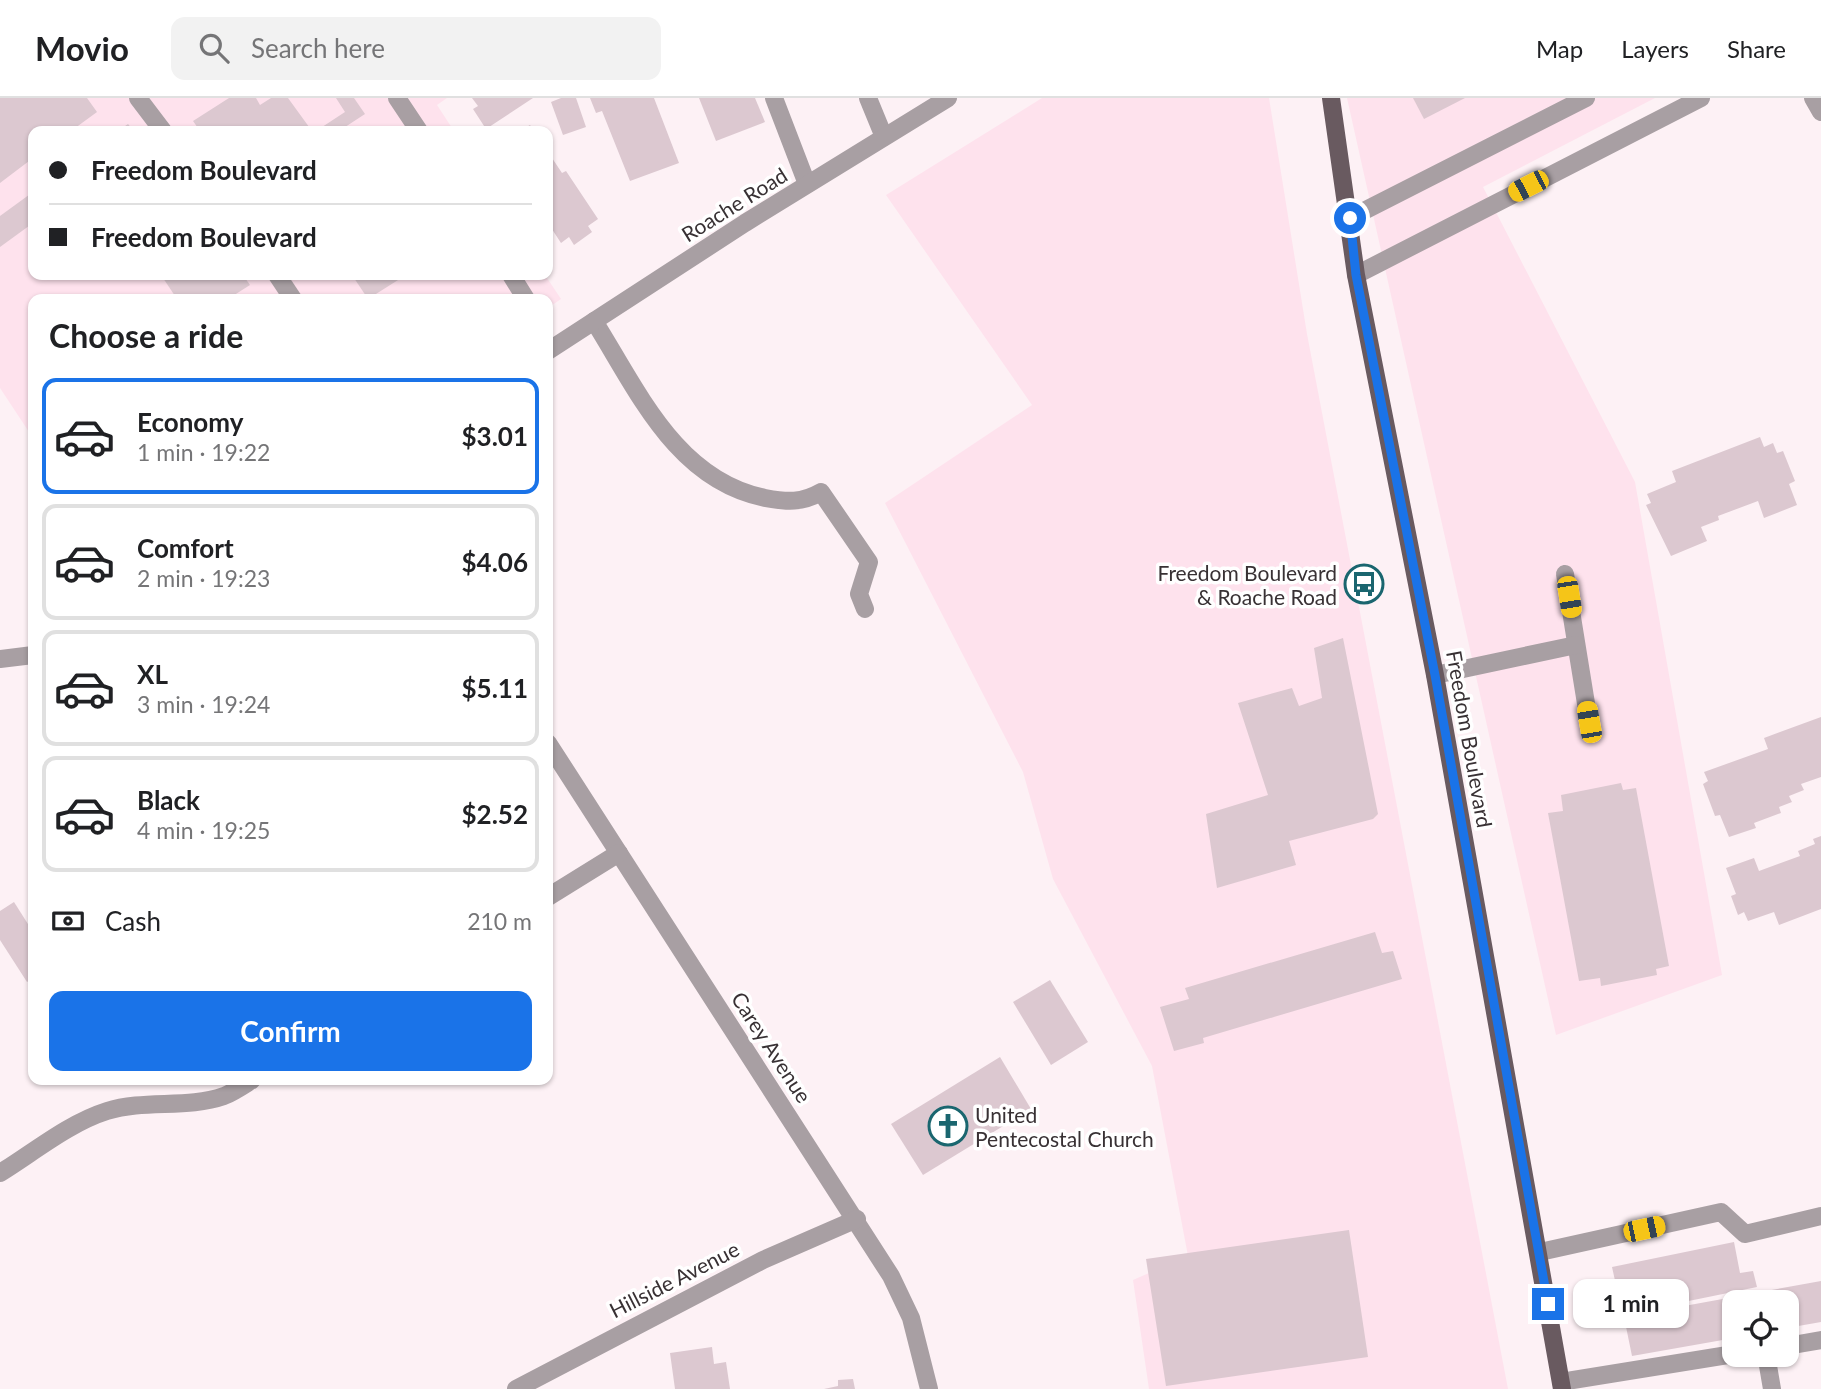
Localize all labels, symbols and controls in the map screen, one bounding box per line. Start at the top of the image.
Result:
search box [171,17,661,80]
text: Movio [35,28,129,68]
icon: search [195,29,233,67]
text: Search here [251,32,385,64]
text: Map [1536,34,1583,63]
text: Layers [1621,34,1689,63]
text: Share [1727,34,1786,63]
text: Freedom Boulevard [91,154,317,186]
street label: Roache Road [677,162,791,246]
car [1505,167,1552,205]
route start [1334,202,1366,234]
text: Freedom Boulevard [91,221,317,253]
text: Choose a ride [49,316,243,355]
icon: car [53,405,116,468]
text: Economy [137,406,243,438]
text: $3.01 [462,420,528,452]
text: 1 min · 19:22 [137,438,270,466]
icon: car [53,531,116,594]
text: Comfort [137,532,234,564]
text: $4.06 [462,546,528,578]
place label: Freedom Boulevard & Roache Road [1157,560,1337,609]
bus stop icon: Freedom Boulevard & Roache Road [1343,563,1385,605]
text: 2 min · 19:23 [137,564,270,592]
car [1556,575,1583,619]
street label: Freedom Boulevard [1442,648,1498,830]
icon: car [53,657,116,720]
text: XL [137,658,168,690]
text: $5.11 [462,672,528,704]
text: 3 min · 19:24 [137,690,270,718]
car [1576,699,1603,745]
icon: car [53,783,116,846]
text: Black [137,784,200,816]
text: $2.52 [462,798,528,830]
text: 4 min · 19:25 [137,816,270,844]
icon: cash [49,902,87,940]
text: Cash [105,905,161,937]
text: 210 m [467,907,532,935]
street label: Carey Avenue [727,987,817,1107]
button: Confirm [49,991,532,1071]
place label: United Pentecostal Church [975,1102,1154,1151]
church icon: United Pentecostal Church [927,1105,969,1147]
car [1622,1214,1667,1244]
street label: Hillside Avenue [605,1236,743,1322]
callout: 1 min [1572,1280,1688,1328]
route end [1532,1288,1564,1320]
text: 1 min [1602,1289,1660,1317]
map controls [1722,1290,1799,1367]
button: locate [1722,1290,1799,1367]

